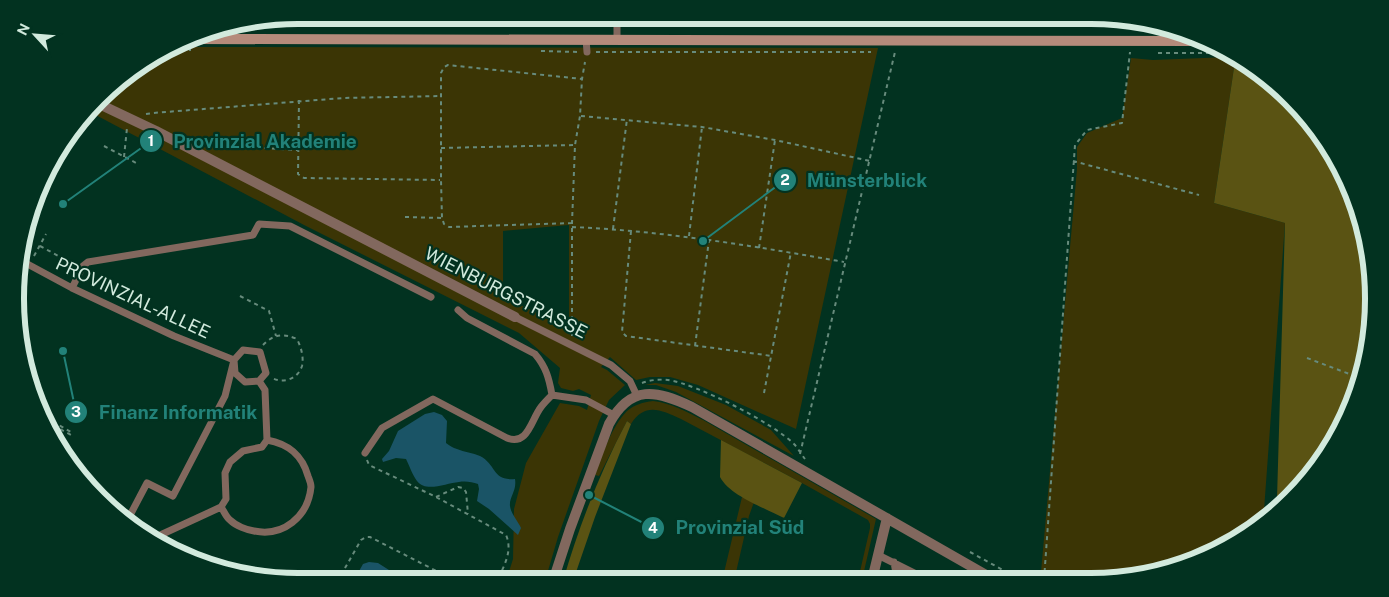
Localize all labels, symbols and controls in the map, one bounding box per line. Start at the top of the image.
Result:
north arrow [10,10,60,60]
text: N [14,21,33,38]
callout: Provinzial Akademie [139,124,367,158]
text: Provinzial Akademie [173,130,357,152]
text: 1 [148,132,154,149]
callout: Münsterblick [772,163,938,197]
text: Münsterblick [807,169,927,191]
text: 2 [780,171,790,188]
street label: WIENBURGSTRASSE [421,242,591,343]
street label: PROVINZIAL-ALLEE [53,252,214,343]
callout: Finanz Informatik [64,395,267,429]
text: Finanz Informatik [99,401,257,423]
text: 3 [71,403,81,420]
callout: Provinzial Süd [641,511,814,545]
text: Provinzial Süd [676,516,804,538]
text: 4 [648,519,658,536]

